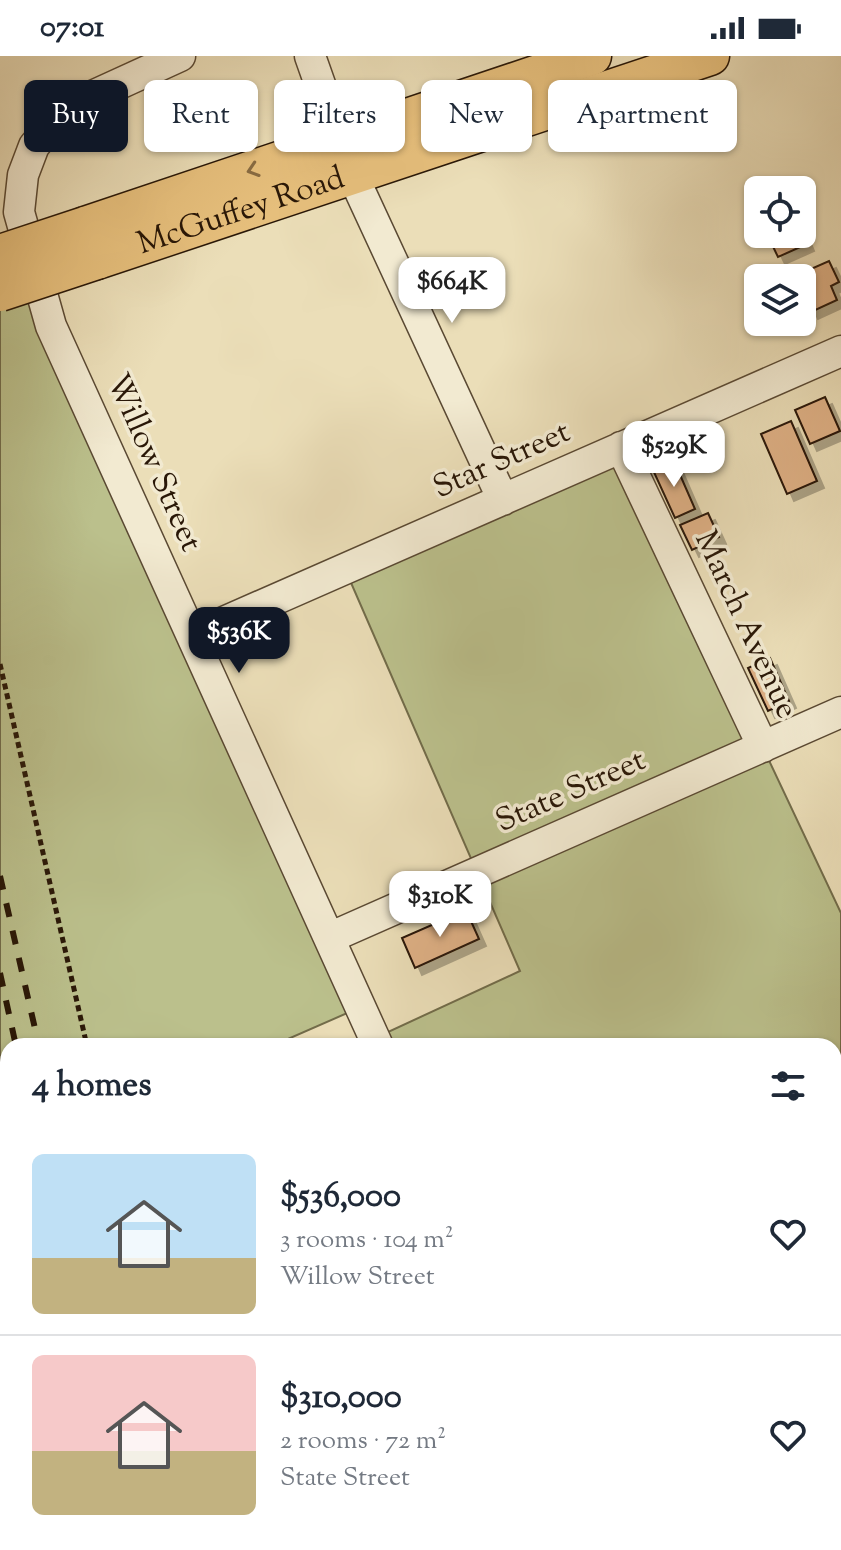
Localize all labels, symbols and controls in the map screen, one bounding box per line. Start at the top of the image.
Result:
text: 07:01 [40,7,104,50]
chip: Buy [24,80,128,152]
chip: Rent [144,80,258,152]
chip: Filters [274,80,405,152]
chip: New [421,80,532,152]
chip: Apartment [548,80,737,152]
street label: McGuffey Road [131,156,351,268]
one-way arrow [247,161,260,177]
map controls [744,176,816,336]
button: locate [744,176,816,248]
pin: $664K [396,257,508,325]
text: $664K [416,264,488,301]
button: layers [744,264,816,336]
street label: Willow Street [93,367,213,559]
street label: Star Street [426,410,578,512]
pin: $529K [618,421,730,489]
text: $529K [641,428,707,465]
street label: March Avenue [681,524,809,726]
pin: $536K [183,607,295,675]
text: $536K [207,614,271,651]
street label: State Street [489,738,653,845]
pin: $310K [384,871,496,939]
text: $310K [407,878,473,915]
text: 4 homes [32,1062,152,1111]
icon: filters [766,1064,810,1108]
text: $536,000 [280,1173,401,1222]
icon: home [96,1186,192,1282]
icon: heart [766,1212,810,1256]
text: 3 rooms · 104 m² [280,1222,454,1259]
text: Willow Street [280,1259,435,1296]
text: $310,000 [280,1374,402,1423]
icon: home [96,1387,192,1483]
icon: heart [766,1413,810,1457]
text: 2 rooms · 72 m² [280,1423,446,1460]
text: State Street [280,1460,410,1497]

